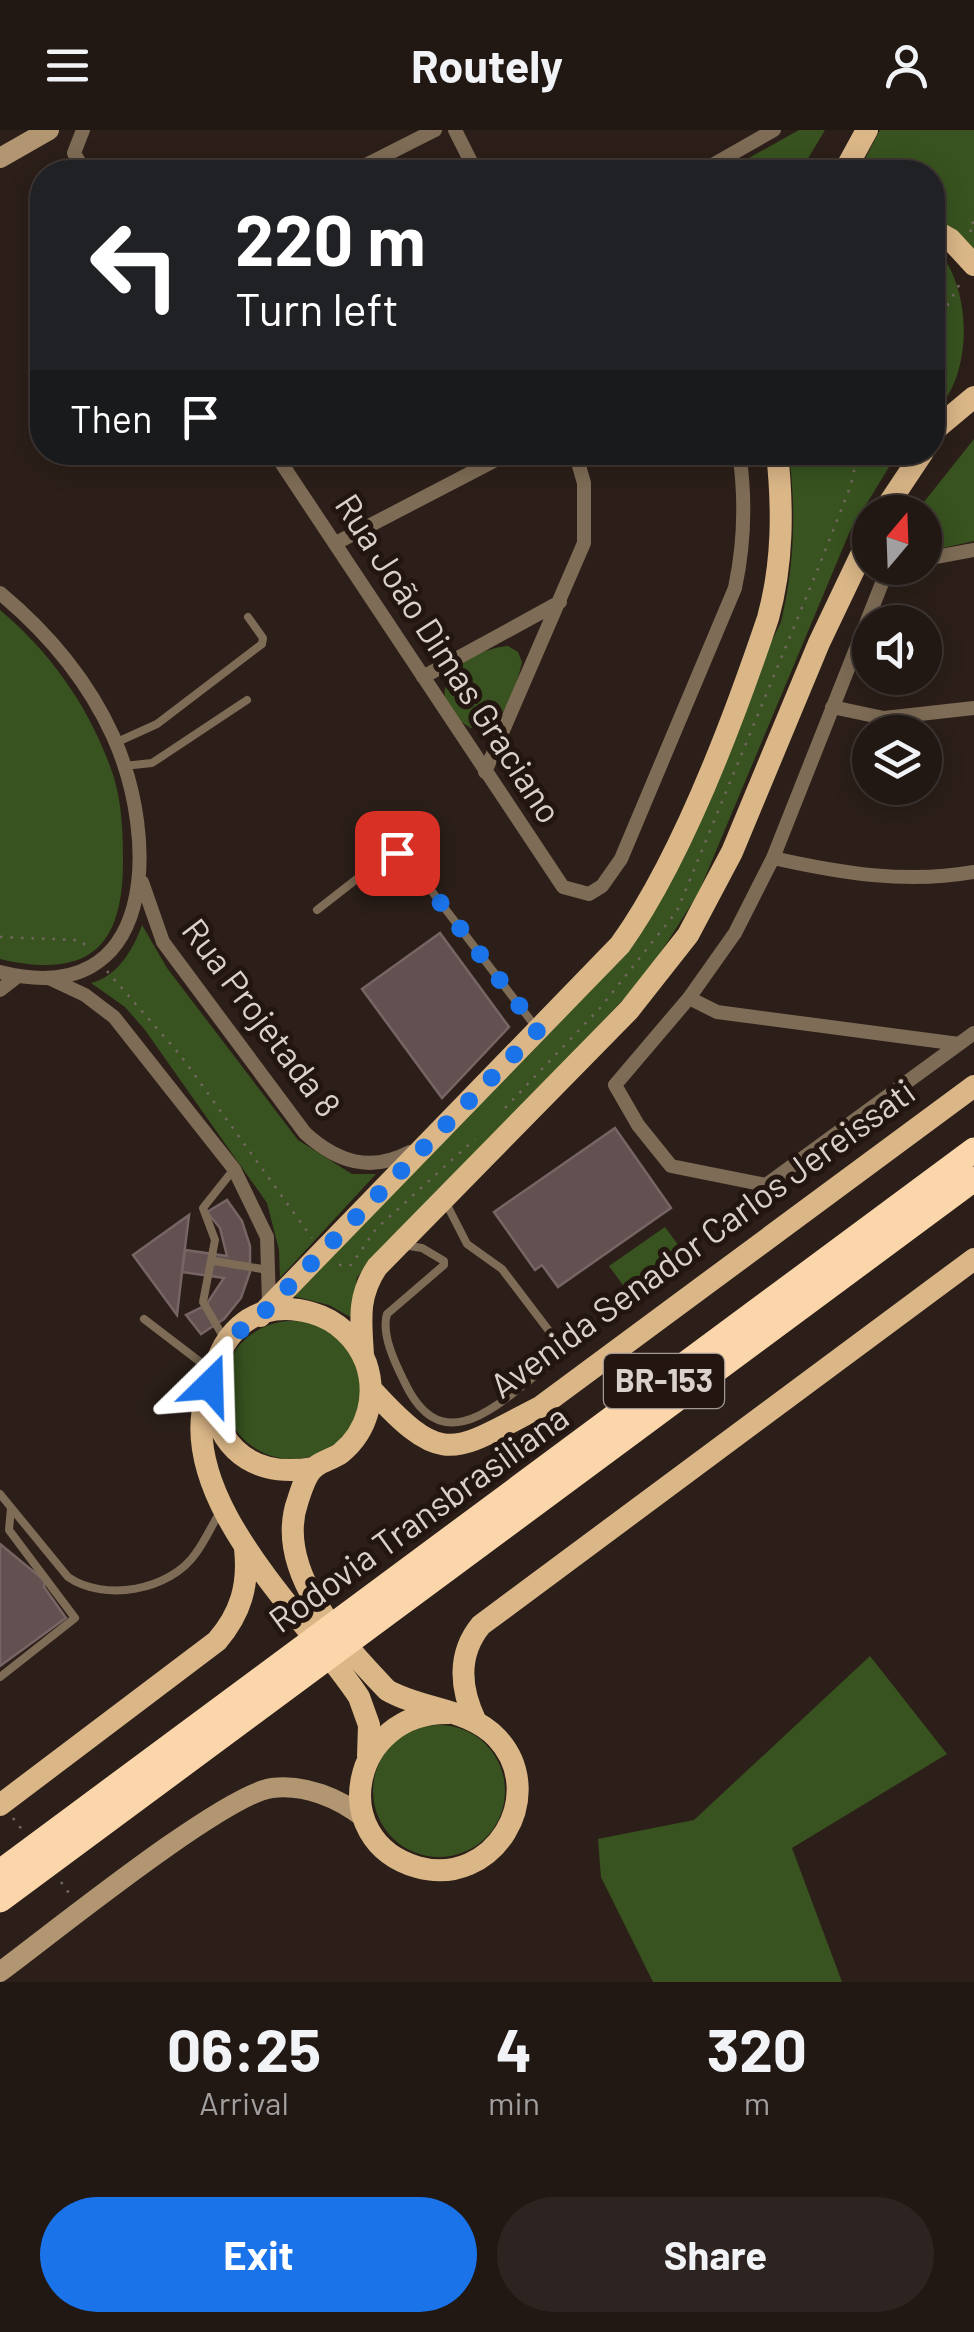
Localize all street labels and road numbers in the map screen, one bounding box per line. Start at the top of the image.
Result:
street label: Rua João Dimas Graciano [328,485,572,830]
street label: Rua Projetada 8 [174,909,351,1124]
street label: Avenida Senador Carlos Jereissati [481,1069,922,1406]
road number: BR-153 [604,1354,724,1408]
street label: Rodovia Transbrasiliana [260,1395,576,1640]

